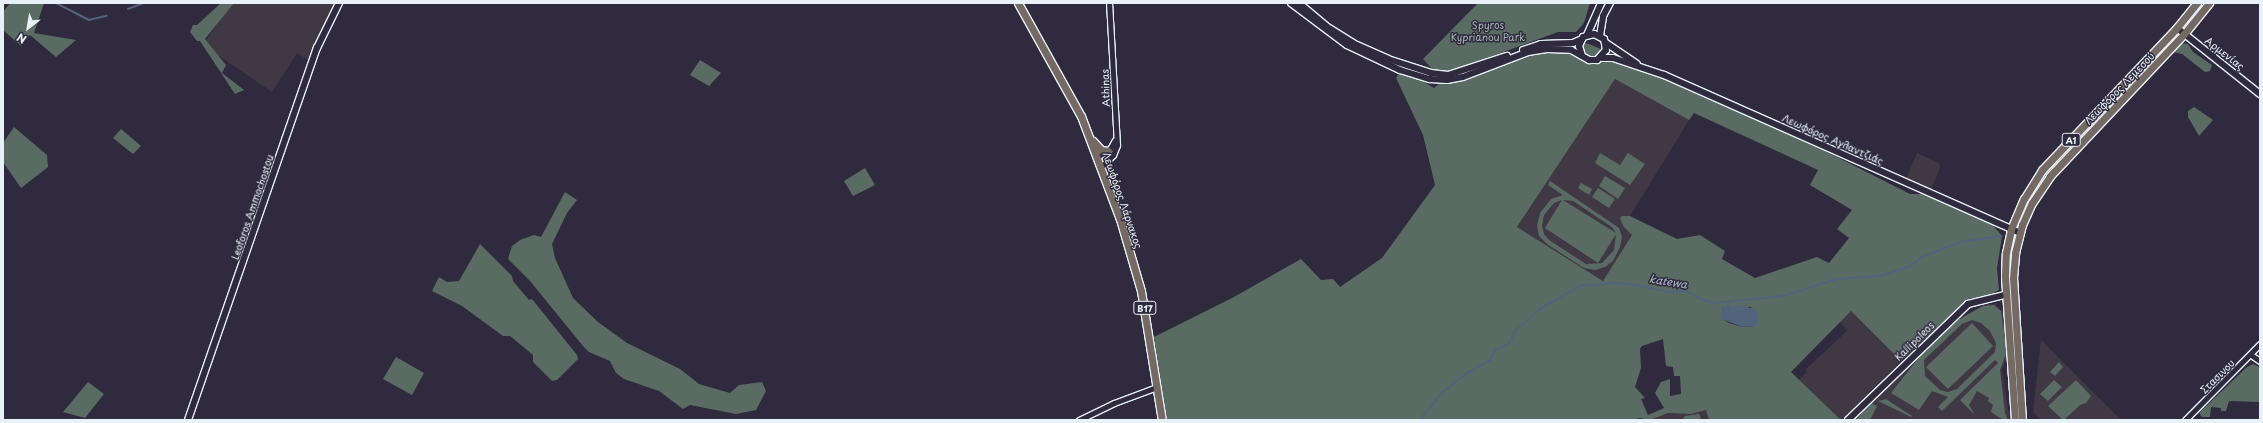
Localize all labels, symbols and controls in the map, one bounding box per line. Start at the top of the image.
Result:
north arrow [8,8,48,48]
park label: Spyros Kyprianou Park [1451,18,1525,42]
text: N [13,29,30,48]
street label: Αρμενίας [2203,34,2247,72]
street label: Λεωφόρος Λεμεσού [2082,50,2156,126]
street label: Athinas [1098,69,1112,107]
street label: Λεωφόρος Αγλαντζιάς [1781,111,1885,167]
road number: A1 [2061,133,2081,147]
street label: Λεωφόρος Λάρνακος [1101,150,1145,250]
street label: Leoforos Ammochostou [228,153,276,261]
water label: katewa [1648,272,1688,292]
road number: B17 [1133,301,1157,315]
street label: Kallipoleos [1892,319,1936,363]
street label: Στασινου [2197,356,2237,396]

